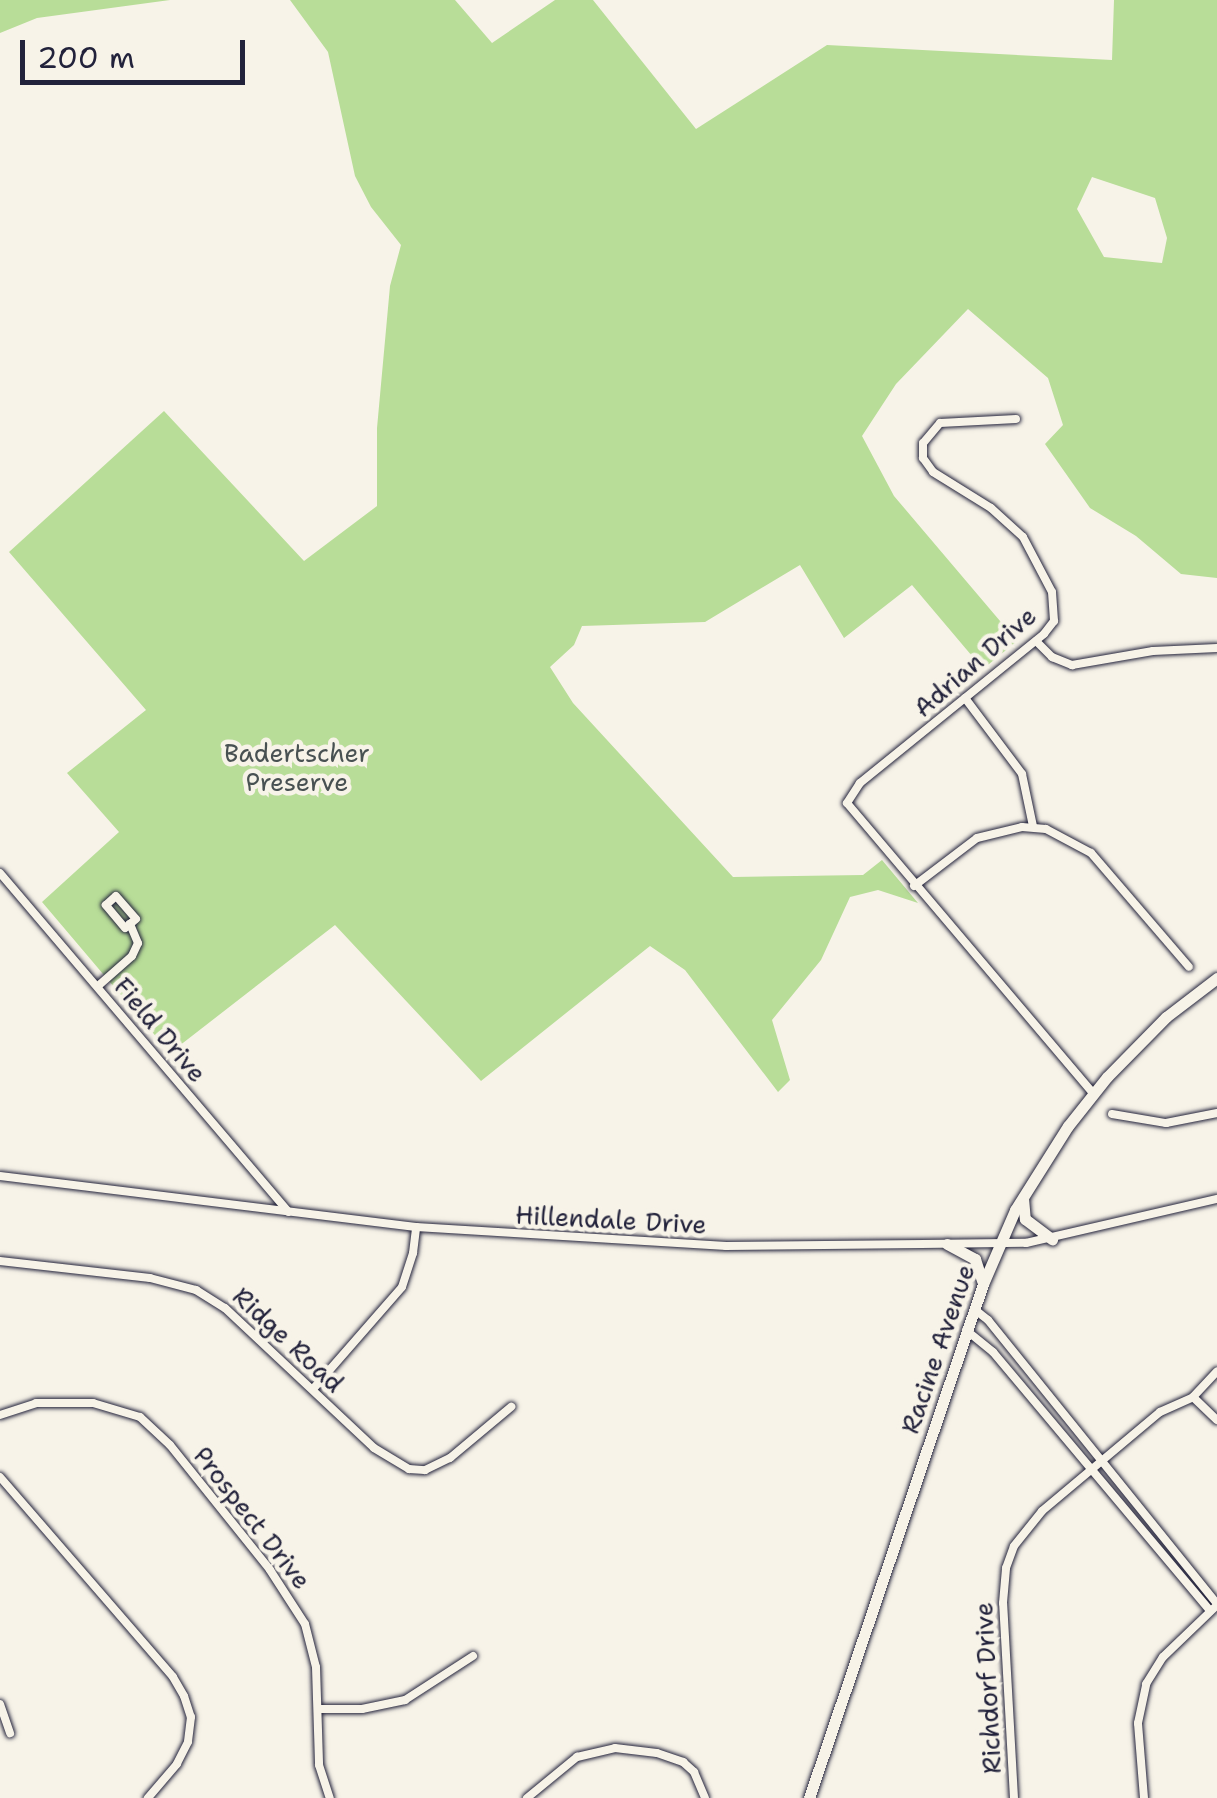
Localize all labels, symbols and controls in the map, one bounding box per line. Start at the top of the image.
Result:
scale bar [25,20,250,82]
text: 200 m [37,37,135,78]
street label: Adrian Drive [908,601,1042,723]
park label: Badertscher Preserve [224,739,370,798]
street label: Field Drive [108,972,212,1088]
street label: Hillendale Drive [515,1200,707,1240]
street label: Racine Avenue [895,1261,981,1437]
street label: Ridge Road [227,1281,349,1399]
street label: Prospect Drive [187,1441,317,1595]
street label: Richdorf Drive [969,1601,1007,1775]

